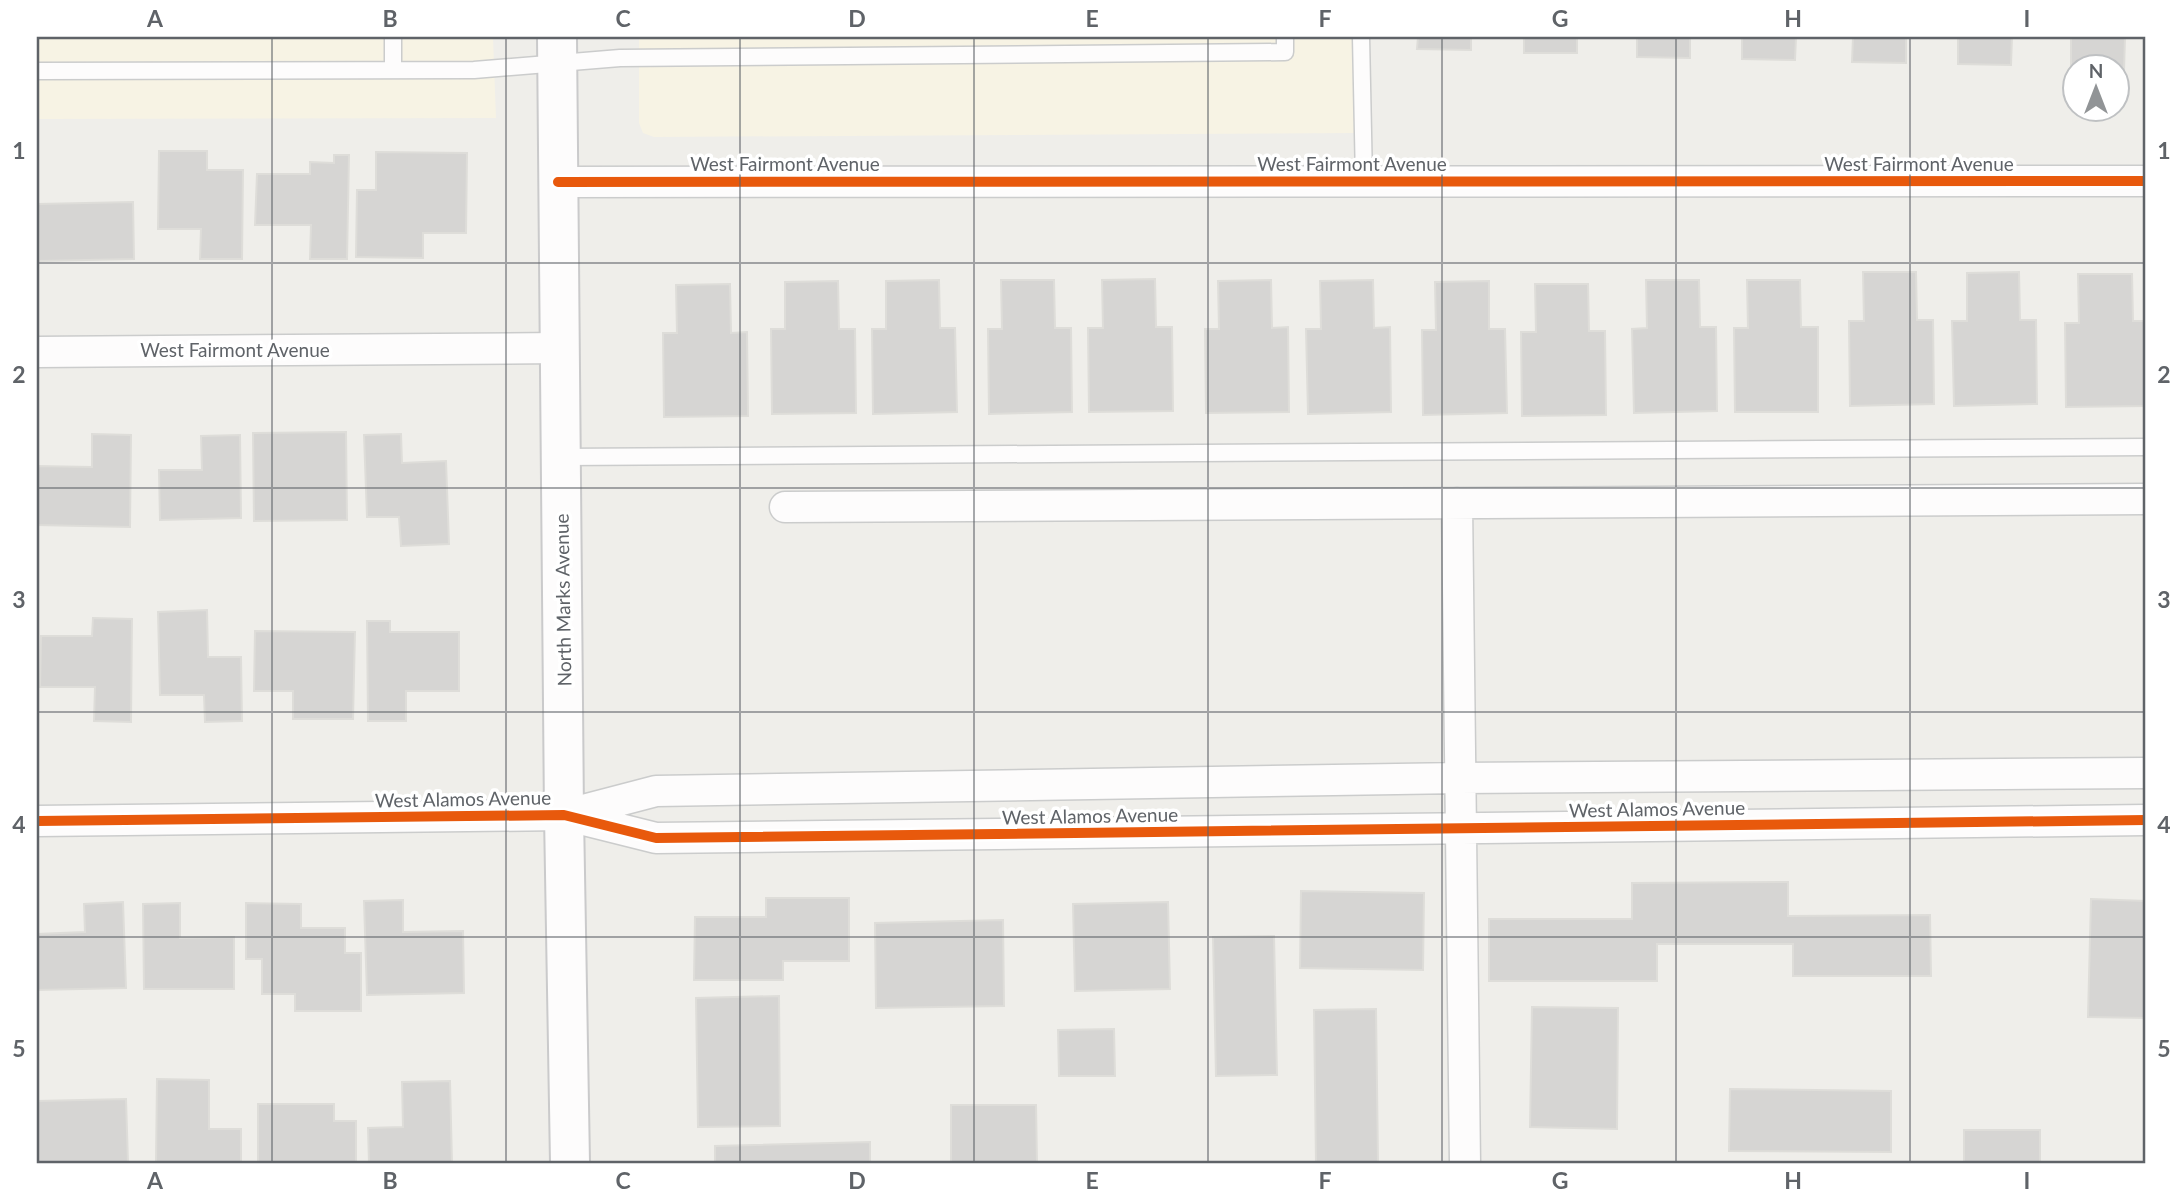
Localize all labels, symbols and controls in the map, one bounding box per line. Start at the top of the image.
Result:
text: A [146,4,164,32]
text: B [382,4,398,32]
text: C [615,4,631,32]
text: D [848,4,866,32]
text: E [1085,4,1099,32]
text: F [1318,4,1332,32]
text: G [1552,4,1568,32]
text: H [1784,4,1802,32]
text: I [2024,4,2030,32]
north arrow [2060,52,2130,122]
text: N [2089,59,2103,82]
text: 1 [12,136,26,164]
text: 1 [2157,136,2171,164]
street label: West Fairmont Avenue [690,152,880,175]
street label: West Fairmont Avenue [1257,152,1447,175]
street label: West Fairmont Avenue [1824,152,2014,175]
street label: West Fairmont Avenue [140,338,330,361]
text: 2 [12,360,26,388]
text: 2 [2157,360,2171,388]
street label: North Marks Avenue [549,513,576,687]
text: 3 [12,585,26,613]
text: 3 [2157,585,2171,613]
street label: West Alamos Avenue [375,785,551,812]
street label: West Alamos Avenue [1569,795,1745,822]
street label: West Alamos Avenue [1002,802,1178,829]
text: 4 [12,810,26,838]
text: 4 [2157,810,2171,838]
text: 5 [12,1034,26,1062]
text: 5 [2157,1034,2171,1062]
text: A [146,1166,164,1194]
text: B [382,1166,398,1194]
text: C [615,1166,631,1194]
text: D [848,1166,866,1194]
text: E [1085,1166,1099,1194]
text: F [1318,1166,1332,1194]
text: G [1552,1166,1568,1194]
text: H [1784,1166,1802,1194]
text: I [2024,1166,2030,1194]

